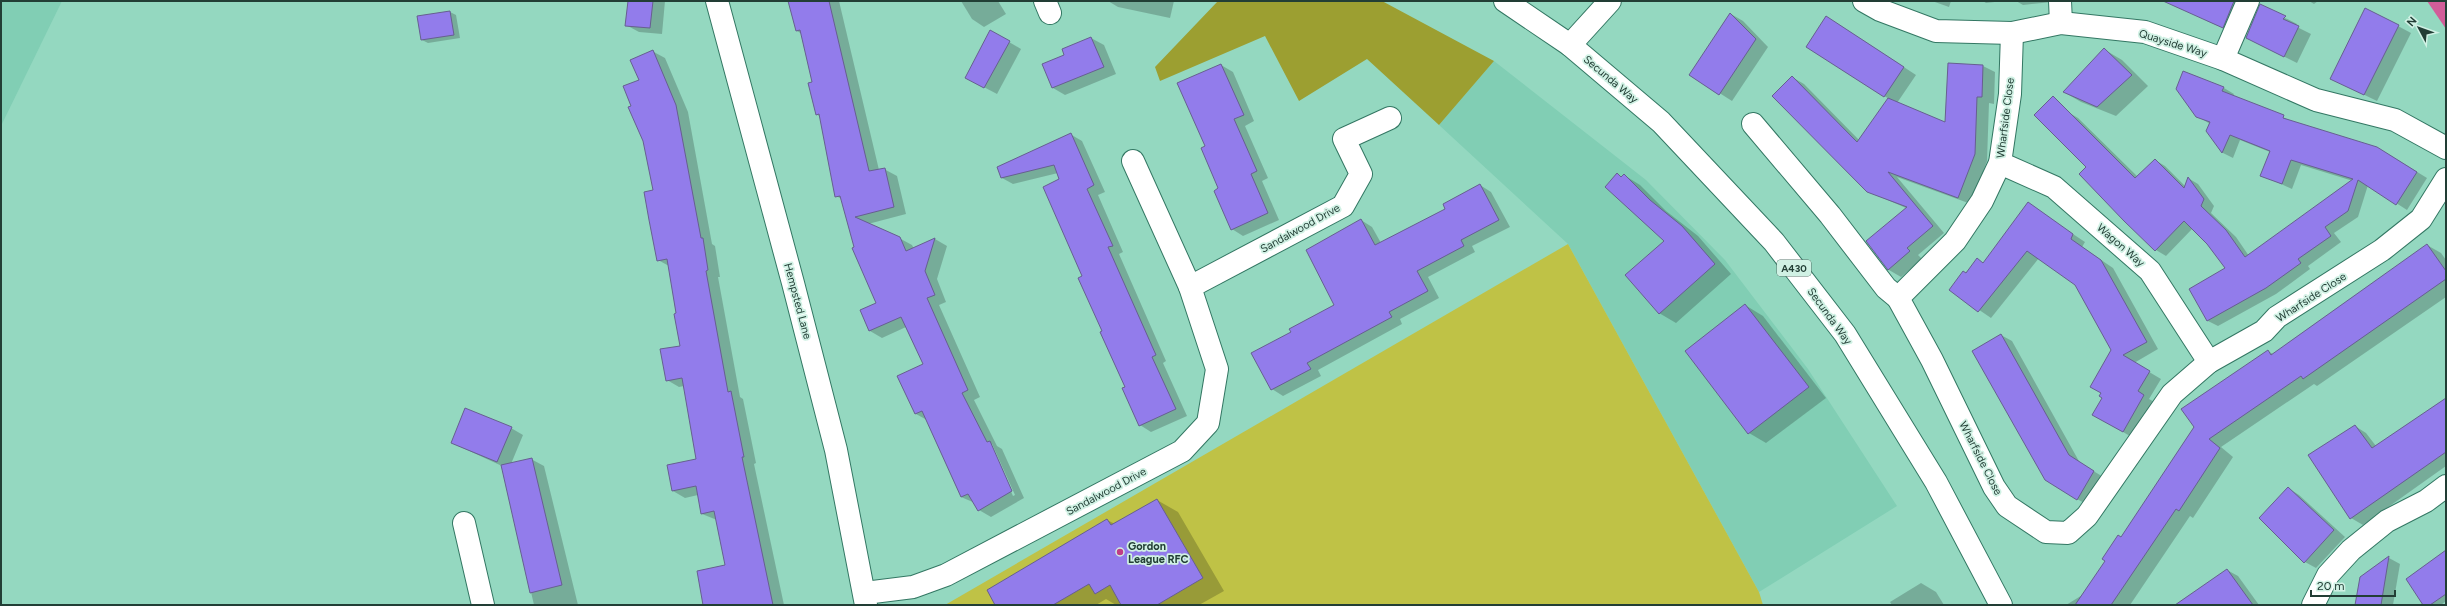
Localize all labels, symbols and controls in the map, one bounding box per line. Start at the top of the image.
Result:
north arrow [2399,8,2439,48]
text: N [2404,14,2420,29]
street label: Quayside Way [2137,27,2209,60]
street label: Secunda Way [1581,53,1641,106]
street label: Wharfside Close [1994,77,2017,159]
street label: Sandalwood Drive [1258,201,1342,256]
street label: Wagon Way [2094,221,2147,270]
road number: A430 [1777,260,1811,276]
street label: Hempsted Lane [781,262,814,340]
street label: Wharfside Close [2274,270,2349,325]
street label: Secunda Way [1805,285,1855,347]
street label: Wharfside Close [1956,419,2005,497]
street label: Sandalwood Drive [1064,465,1149,518]
place label: Gordon League RFC [1128,540,1189,566]
marker: Gordon League RFC [1115,547,1125,557]
scale bar [2311,572,2395,598]
text: 20 m [2317,579,2345,593]

